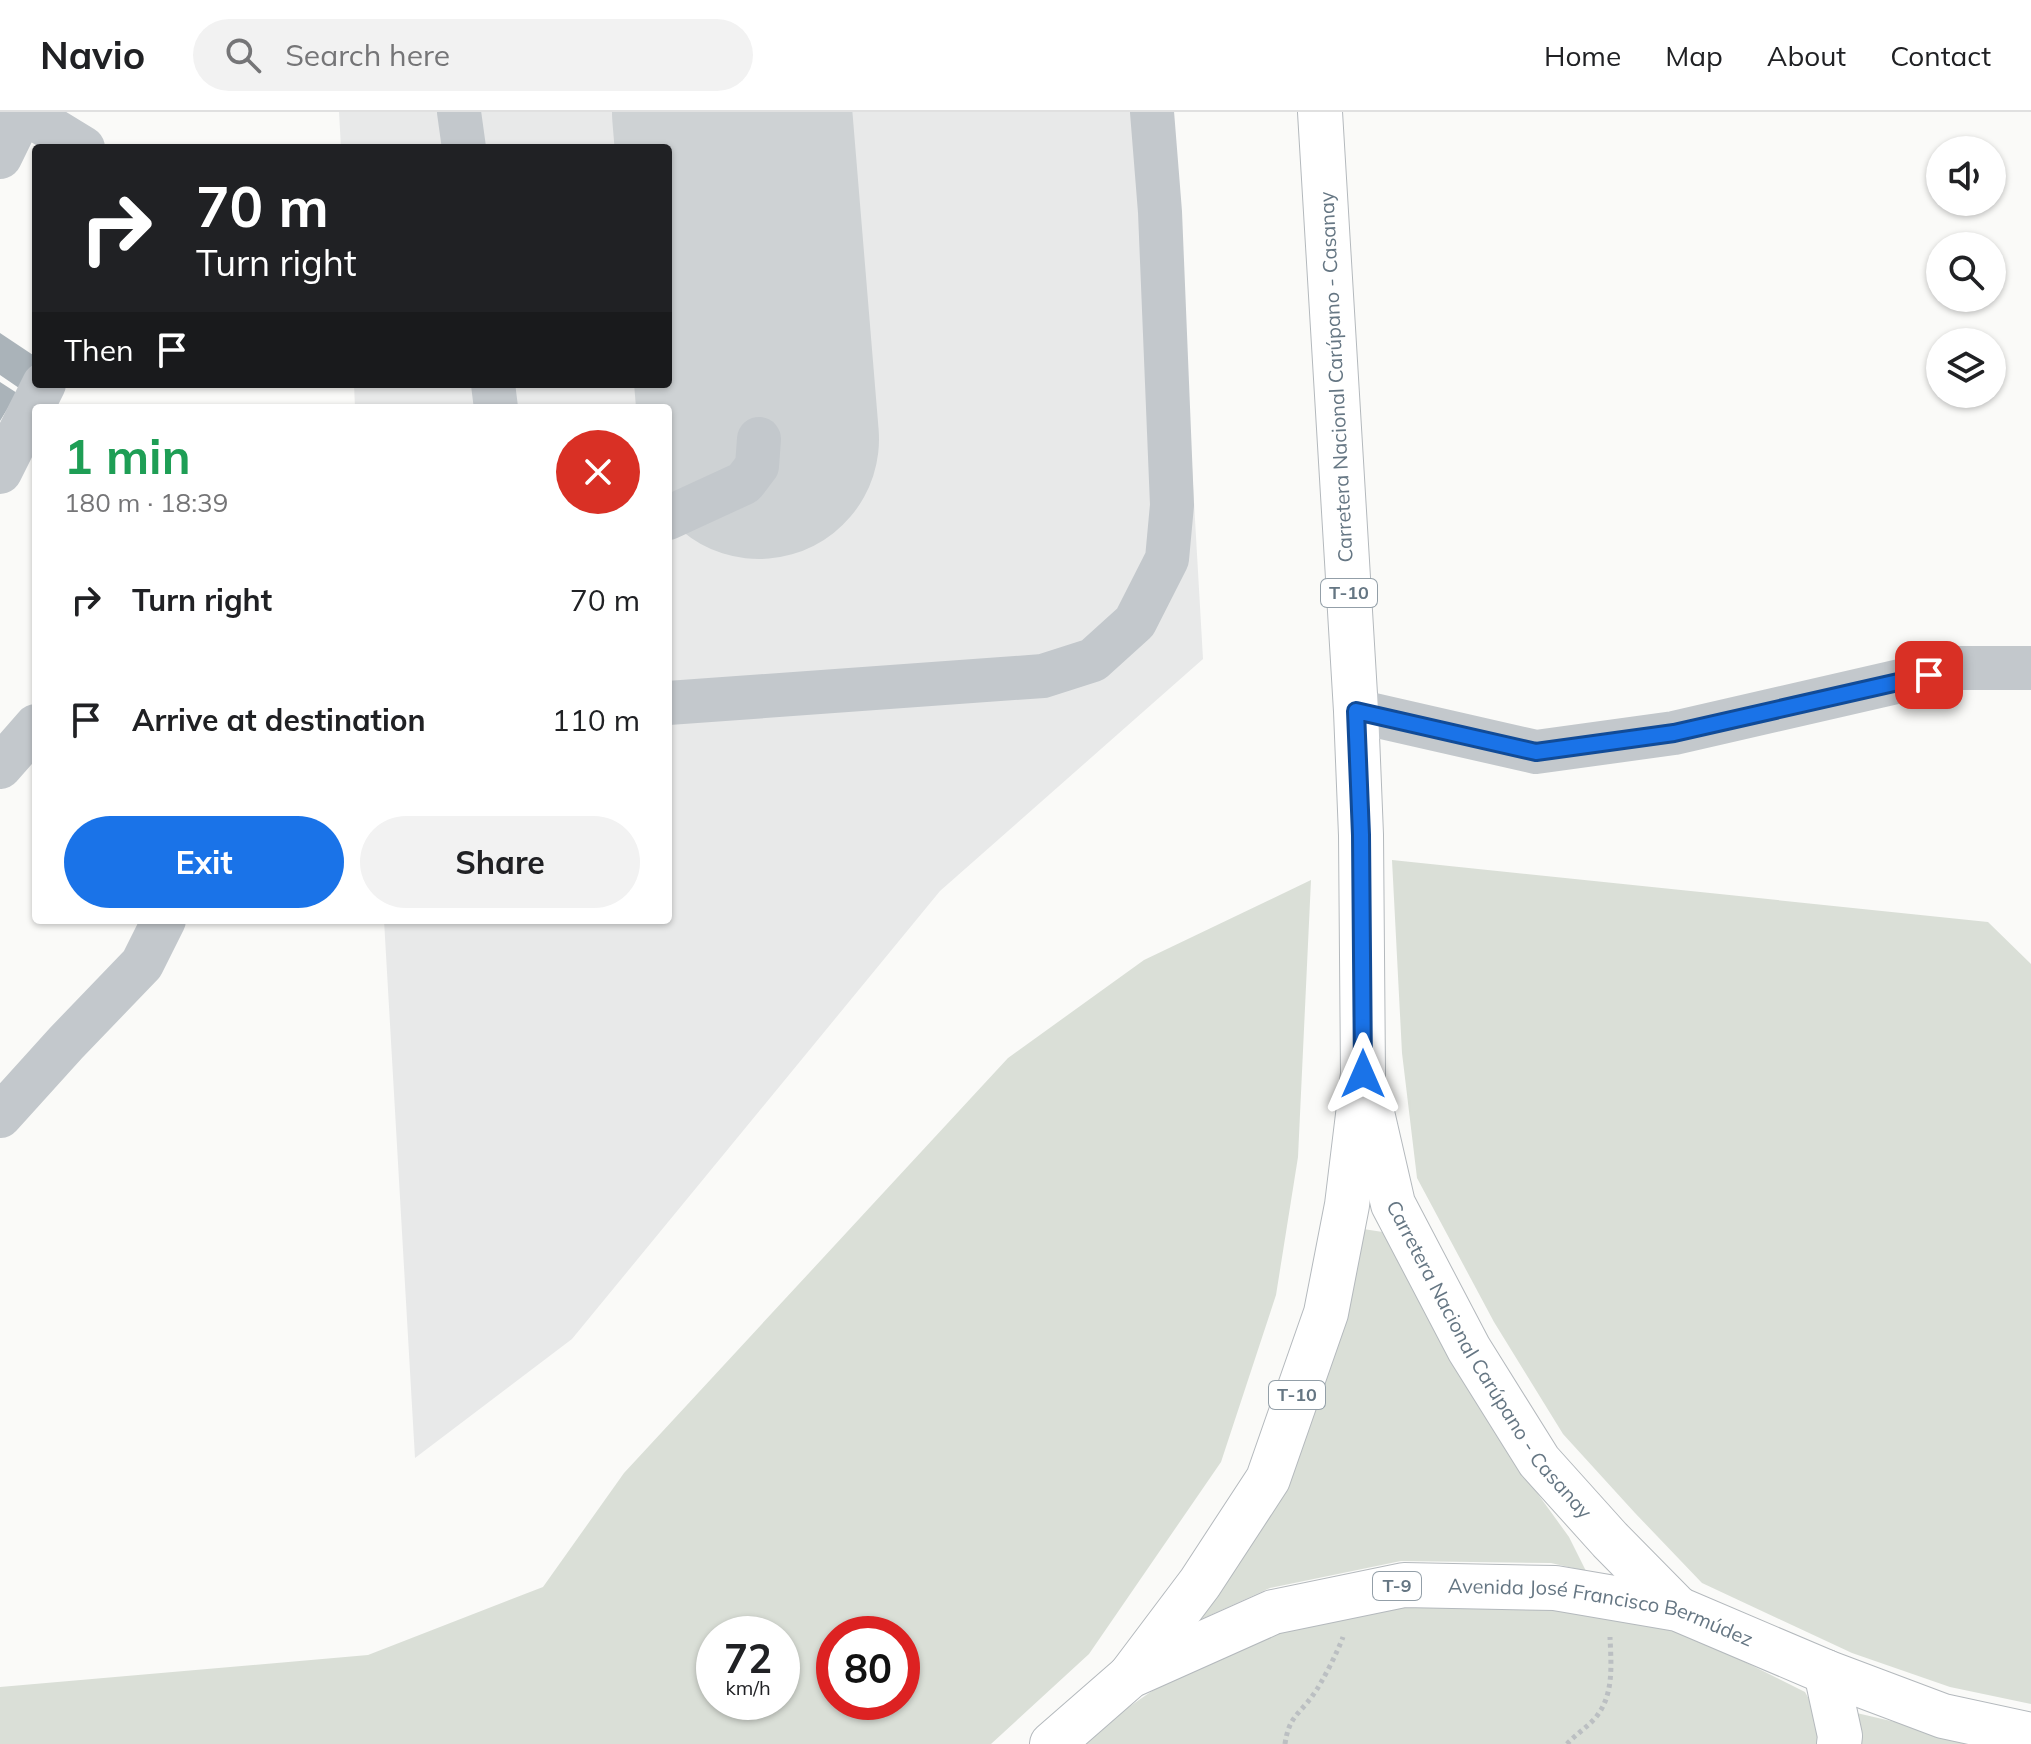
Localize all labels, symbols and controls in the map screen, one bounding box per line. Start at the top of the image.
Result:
search box [193,19,753,91]
text: Navio [40,31,145,79]
icon: search [221,33,265,77]
text: Search here [285,36,450,74]
text: Home [1544,38,1621,73]
text: Map [1665,38,1723,73]
text: About [1767,38,1846,73]
text: Contact [1890,38,1991,73]
map controls [1926,136,2006,408]
button: sound [1926,136,2006,216]
text: 70 m [196,171,329,241]
icon: right [64,176,168,280]
street label: Carretera Nacional Carúpano - Casanay [1313,191,1358,563]
button: search [1926,232,2006,312]
text: Turn right [196,240,357,285]
icon: arrive [150,328,194,372]
button: layers [1926,328,2006,408]
text: Then [64,331,134,369]
text: 1 min [64,426,191,486]
button: close [556,430,640,514]
text: 180 m · 18:39 [64,486,228,519]
icon: right [64,578,108,622]
road number: T-10 [1321,579,1377,607]
text: Turn right [132,581,272,619]
text: 70 m [570,581,640,619]
pin [1895,641,1963,709]
icon: arrive [1907,653,1951,697]
icon: arrive [64,698,108,742]
text: Arrive at destination [132,701,426,739]
text: 110 m [552,701,640,739]
button: Exit [64,816,344,908]
button: Share [360,816,640,908]
position arrow [1321,1032,1405,1116]
street label: Carretera Nacional Carúpano - Casanay [1381,1196,1598,1524]
road number: T-10 [1269,1381,1325,1409]
road number: T-9 [1373,1572,1421,1600]
street label: Avenida José Francisco Bermúdez [1448,1573,1757,1652]
speed limit sign: 80 [816,1616,920,1720]
text: 72 [724,1633,772,1683]
text: km/h [725,1675,771,1700]

